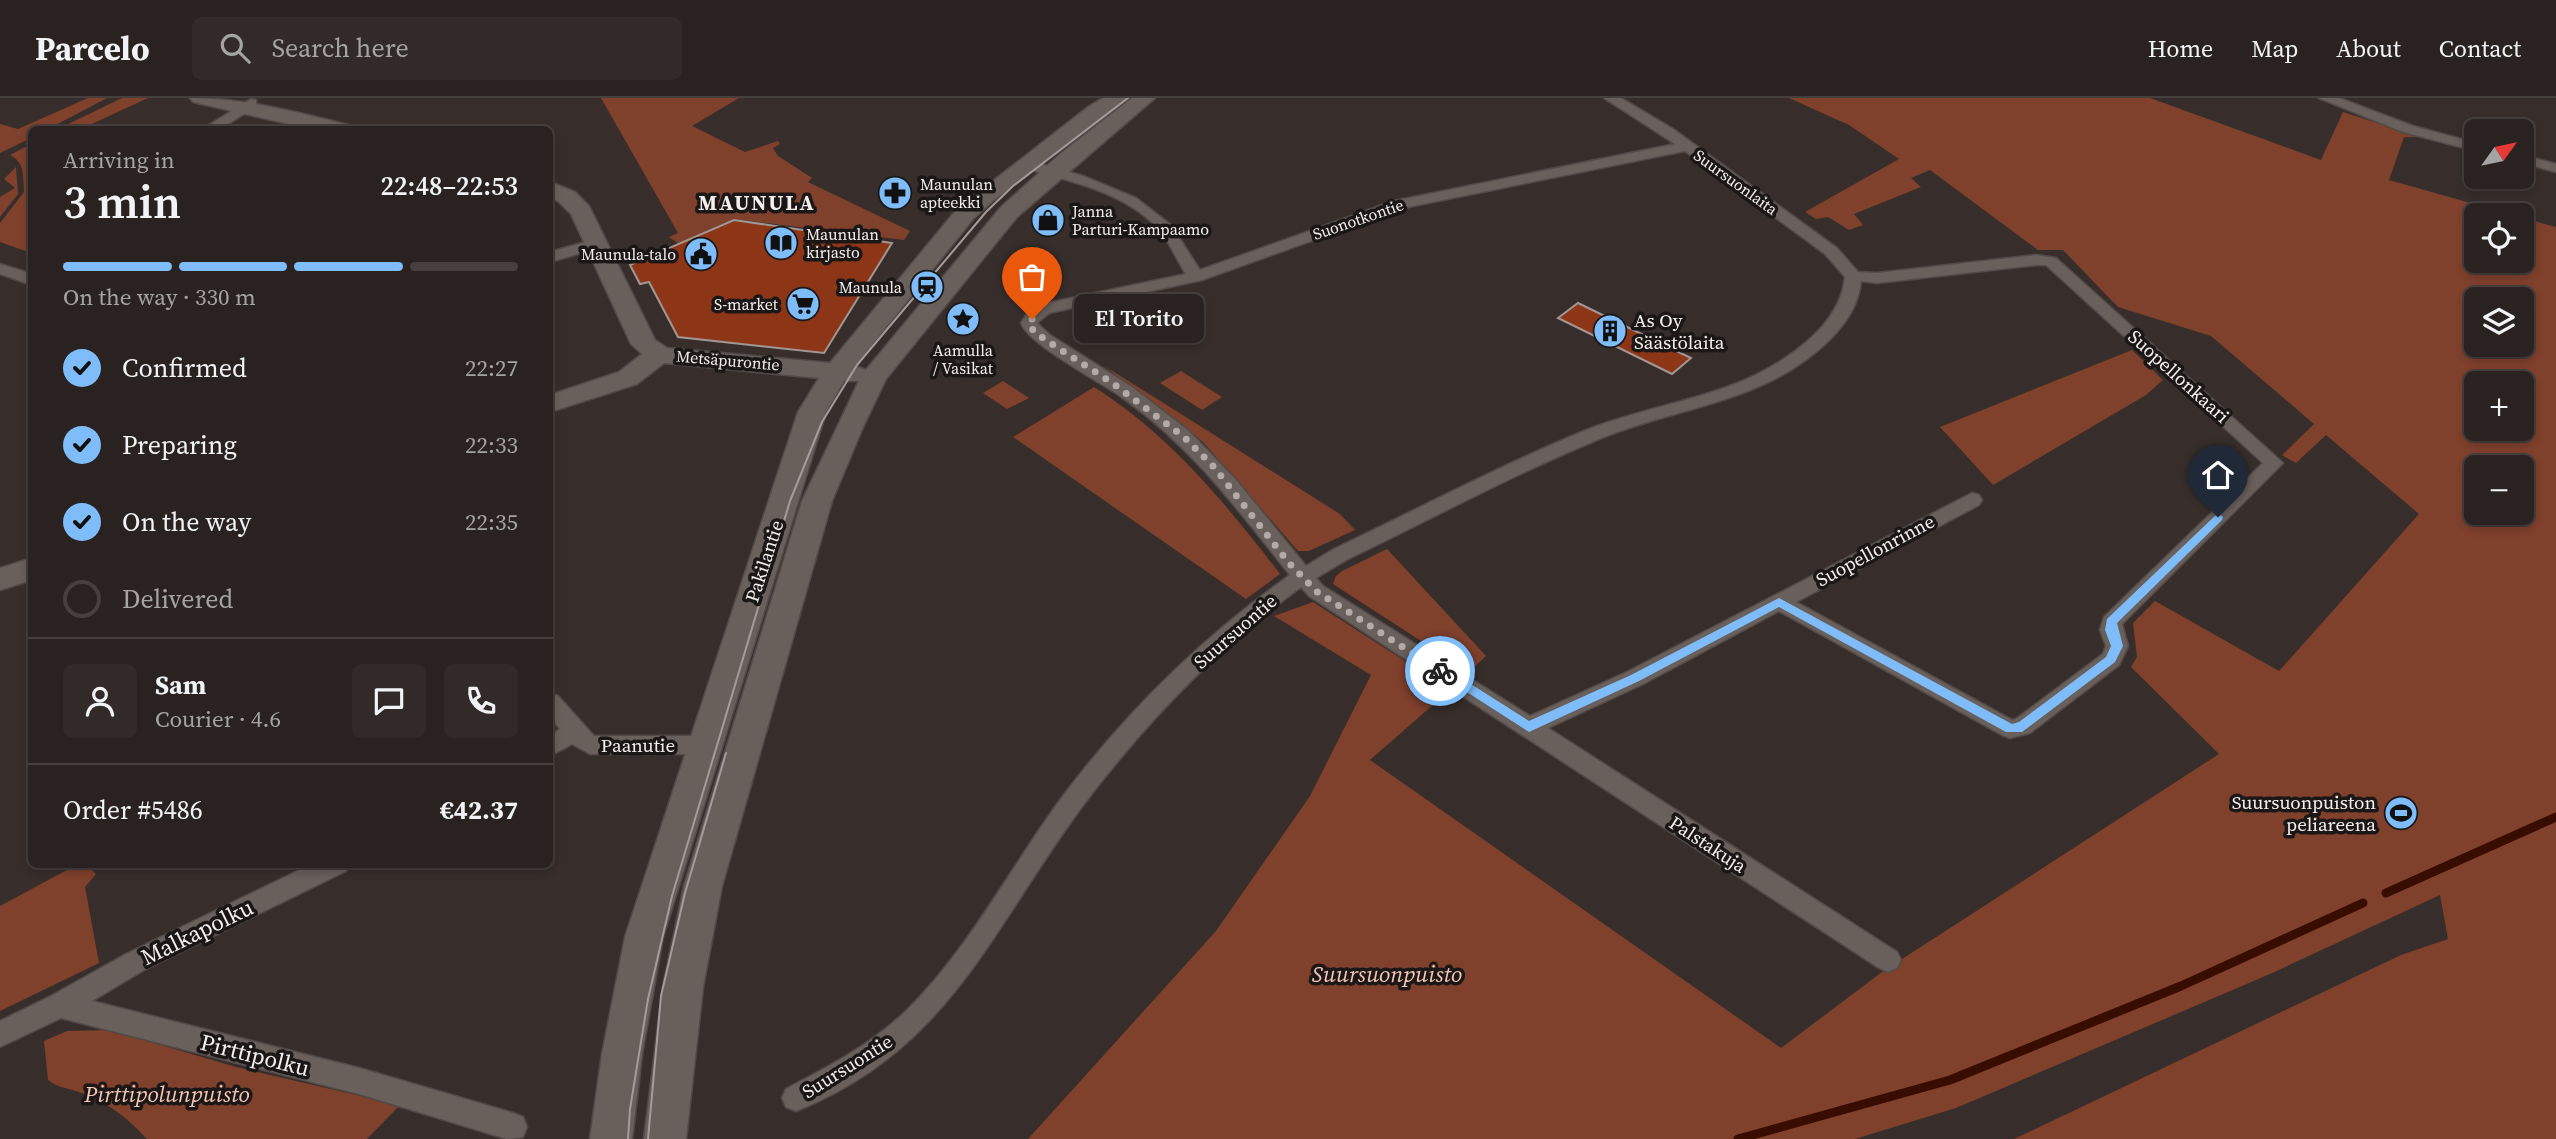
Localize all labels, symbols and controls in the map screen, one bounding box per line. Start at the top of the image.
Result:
search box [192,17,682,80]
text: Parcelo [35,26,150,71]
icon: search [216,29,254,67]
text: Search here [272,30,409,66]
text: Home [2148,32,2213,65]
text: Map [2251,32,2298,65]
text: About [2336,32,2401,65]
text: Contact [2439,32,2521,65]
north arrow [2464,119,2534,189]
map controls [2464,119,2534,525]
text: Arriving in [63,144,175,176]
street label: Suursuonlaita [1690,144,1783,220]
text: 22:48–22:53 [381,168,518,204]
text: 3 min [63,170,181,233]
place label: Maunulan apteekki [920,173,993,213]
pharmacy icon: Maunulan apteekki [876,174,914,212]
district label: MAUNULA [698,188,816,217]
street label: Suonotkontie [1310,193,1406,245]
place label: Janna Parturi-Kampaamo [1071,200,1209,240]
shop icon: Janna Parturi-Kampaamo [1029,201,1067,239]
button: locate [2464,203,2534,273]
place label: Maunulan kirjasto [806,223,879,263]
library icon: Maunulan kirjasto [762,224,800,262]
public building icon: Maunula-talo [682,235,720,273]
place label: Maunula-talo [581,243,676,265]
pin [1002,247,1062,319]
icon: bag [1013,258,1051,296]
station icon: Maunula [908,268,946,306]
place label: Maunula [839,276,903,298]
text: On the way · 330 m [63,281,256,313]
supermarket icon: S-market [784,285,822,323]
button: layers [2464,287,2534,357]
place label: S-market [714,293,779,315]
callout: El Torito [1074,294,1204,344]
place icon: Aamulla / Vasikat [944,300,982,338]
text: El Torito [1095,302,1183,334]
place label: As Oy Säästölaita [1634,307,1725,355]
building icon: As Oy Säästölaita [1591,312,1629,350]
street label: Suopellonkaari [2123,324,2235,429]
place label: Aamulla / Vasikat [933,339,994,379]
street label: Metsäpurontie [675,345,781,375]
icon: check [63,349,101,387]
text: Confirmed [122,350,247,386]
text: 22:27 [465,352,518,384]
button: + [2464,371,2534,441]
icon: check [63,426,101,464]
text: Preparing [122,427,237,463]
text: 22:33 [465,429,518,461]
pin [2188,445,2248,517]
button: − [2464,455,2534,525]
icon: home [2199,456,2237,494]
icon: check [63,503,101,541]
text: On the way [122,504,251,540]
text: 22:35 [465,506,518,538]
street label: Suopellonrinne [1811,508,1939,592]
street label: Pakilantie [739,517,789,605]
text: Delivered [122,581,233,617]
street label: Suursuontie [1188,588,1282,674]
courier [1405,636,1475,706]
icon: bike [1421,652,1459,690]
button: person [63,664,137,738]
button: chat [352,664,426,738]
button: phone [444,664,518,738]
text: Sam [155,667,206,703]
text: Courier · 4.6 [155,703,281,735]
street label: Paanutie [601,732,675,758]
place label: Suursuonpuiston peliareena [2232,789,2376,837]
text: Order #5486 [63,792,203,828]
text: €42.37 [440,792,518,828]
sports icon: Suursuonpuiston peliareena [2382,794,2420,832]
street label: Palstakuja [1664,809,1752,879]
street label: Malkapolku [135,891,259,973]
park label: Suursuonpuisto [1312,958,1462,990]
street label: Pirttipolku [197,1026,313,1084]
street label: Suursuontie [797,1028,897,1104]
park label: Pirttipolunpuisto [83,1078,250,1110]

